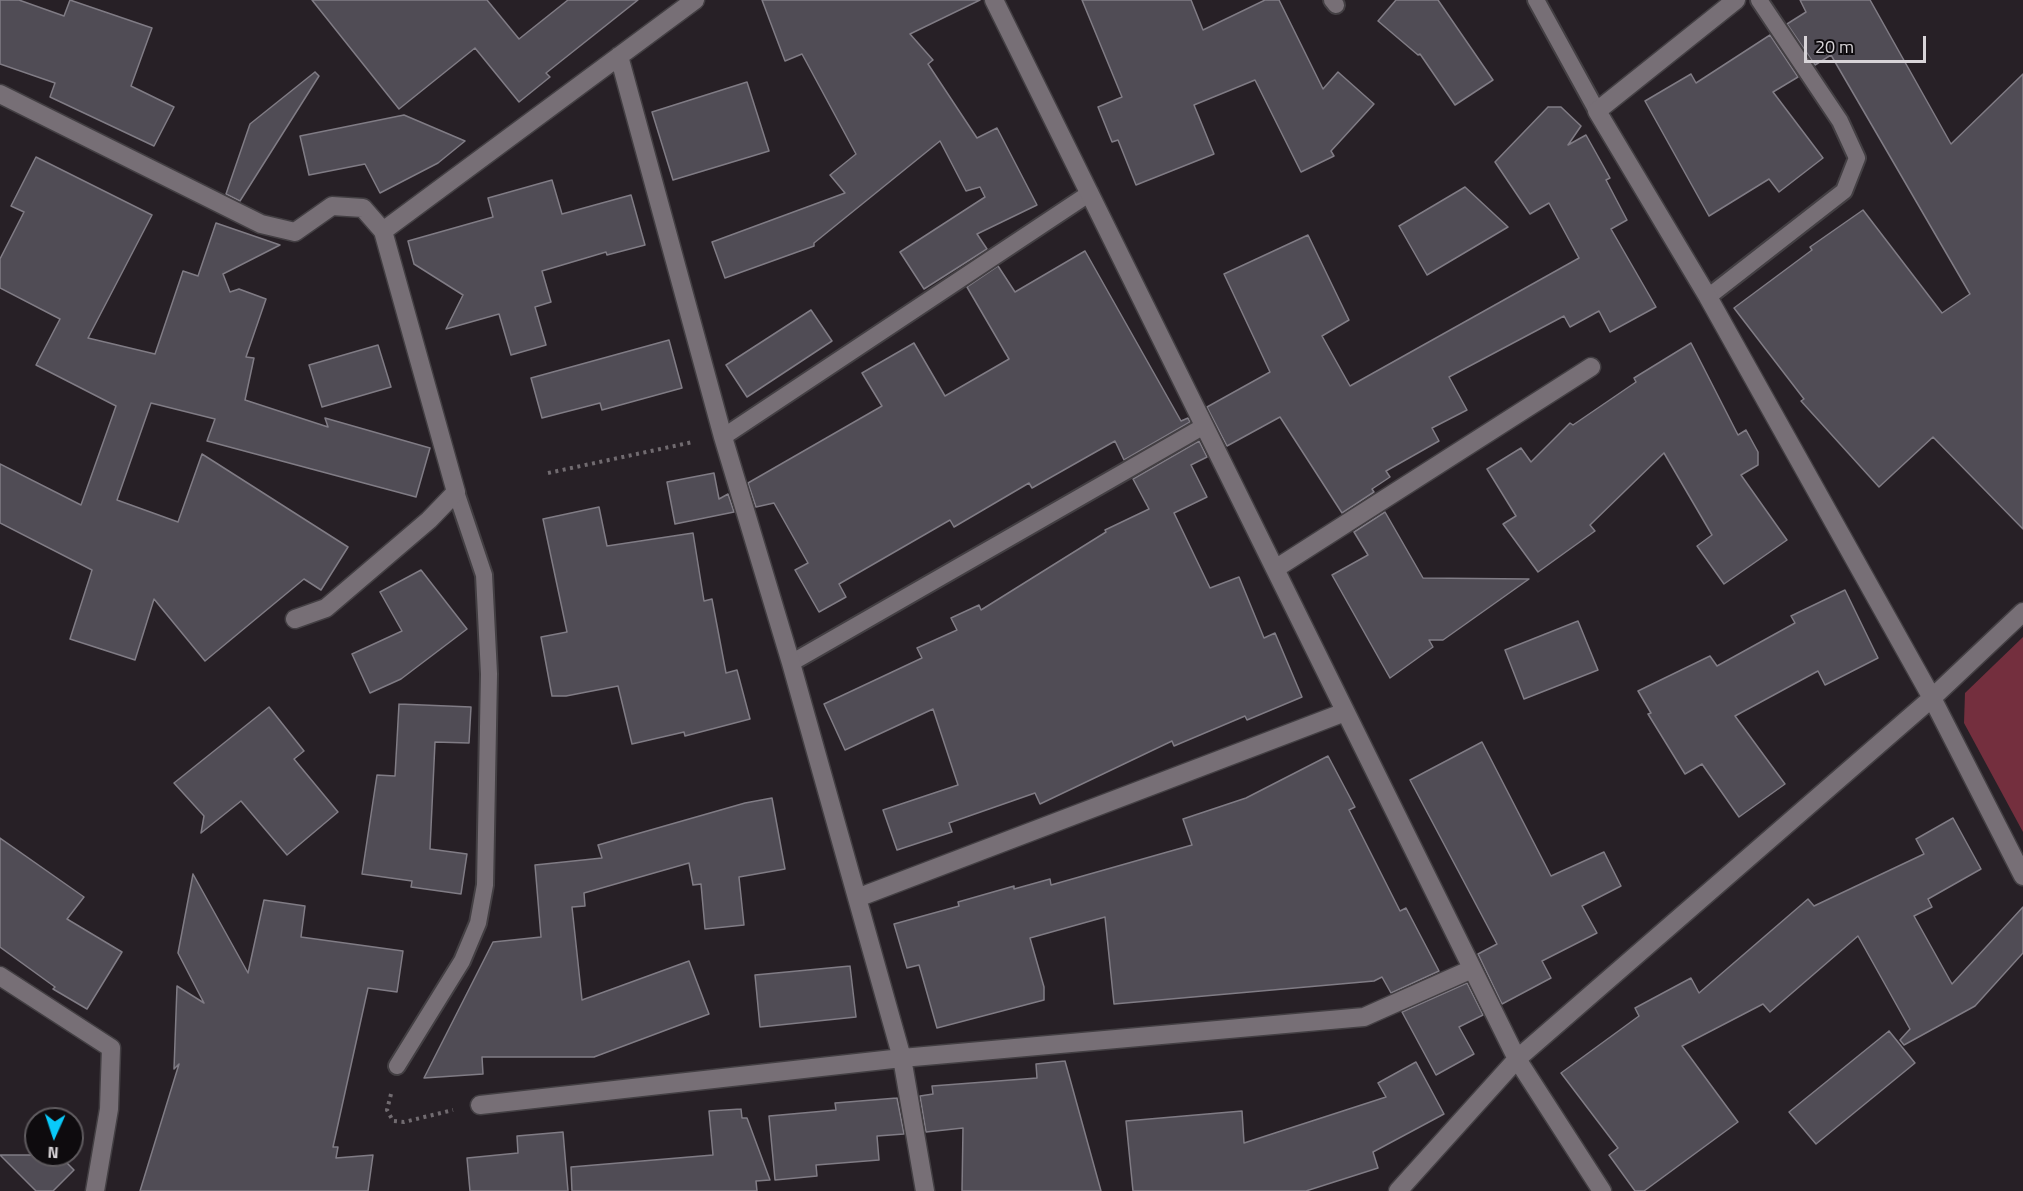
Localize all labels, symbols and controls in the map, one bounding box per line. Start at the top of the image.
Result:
scale bar [1807,24,1928,62]
text: 20 m [1815,33,1854,60]
north arrow [24,1107,84,1167]
text: N [47,1141,59,1165]

